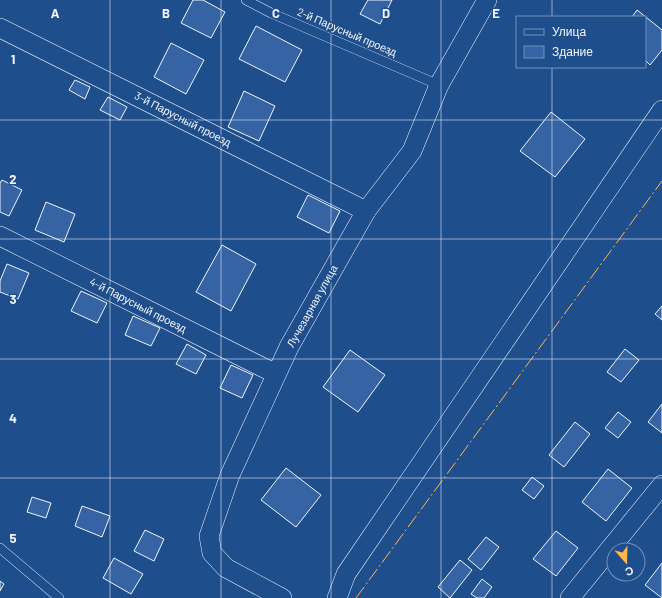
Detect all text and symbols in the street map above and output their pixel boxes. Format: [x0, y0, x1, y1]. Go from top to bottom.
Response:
text: A [51, 5, 60, 21]
text: B [162, 5, 170, 21]
text: C [272, 5, 280, 21]
street label: 2-й Парусный проезд [295, 5, 400, 59]
text: D [382, 5, 390, 21]
text: E [492, 5, 500, 21]
legend [516, 16, 646, 68]
text: Улица [552, 24, 586, 39]
text: Здание [552, 44, 593, 59]
text: 1 [11, 51, 15, 67]
street label: 3-й Парусный проезд [133, 89, 234, 149]
text: 2 [9, 171, 17, 187]
street label: Лучезарная улица [283, 261, 340, 349]
street label: 4-й Парусный проезд [87, 274, 189, 335]
text: 3 [9, 291, 17, 307]
text: 4 [9, 410, 17, 426]
text: 5 [9, 530, 17, 546]
north arrow [606, 542, 646, 582]
text: С [624, 564, 636, 579]

